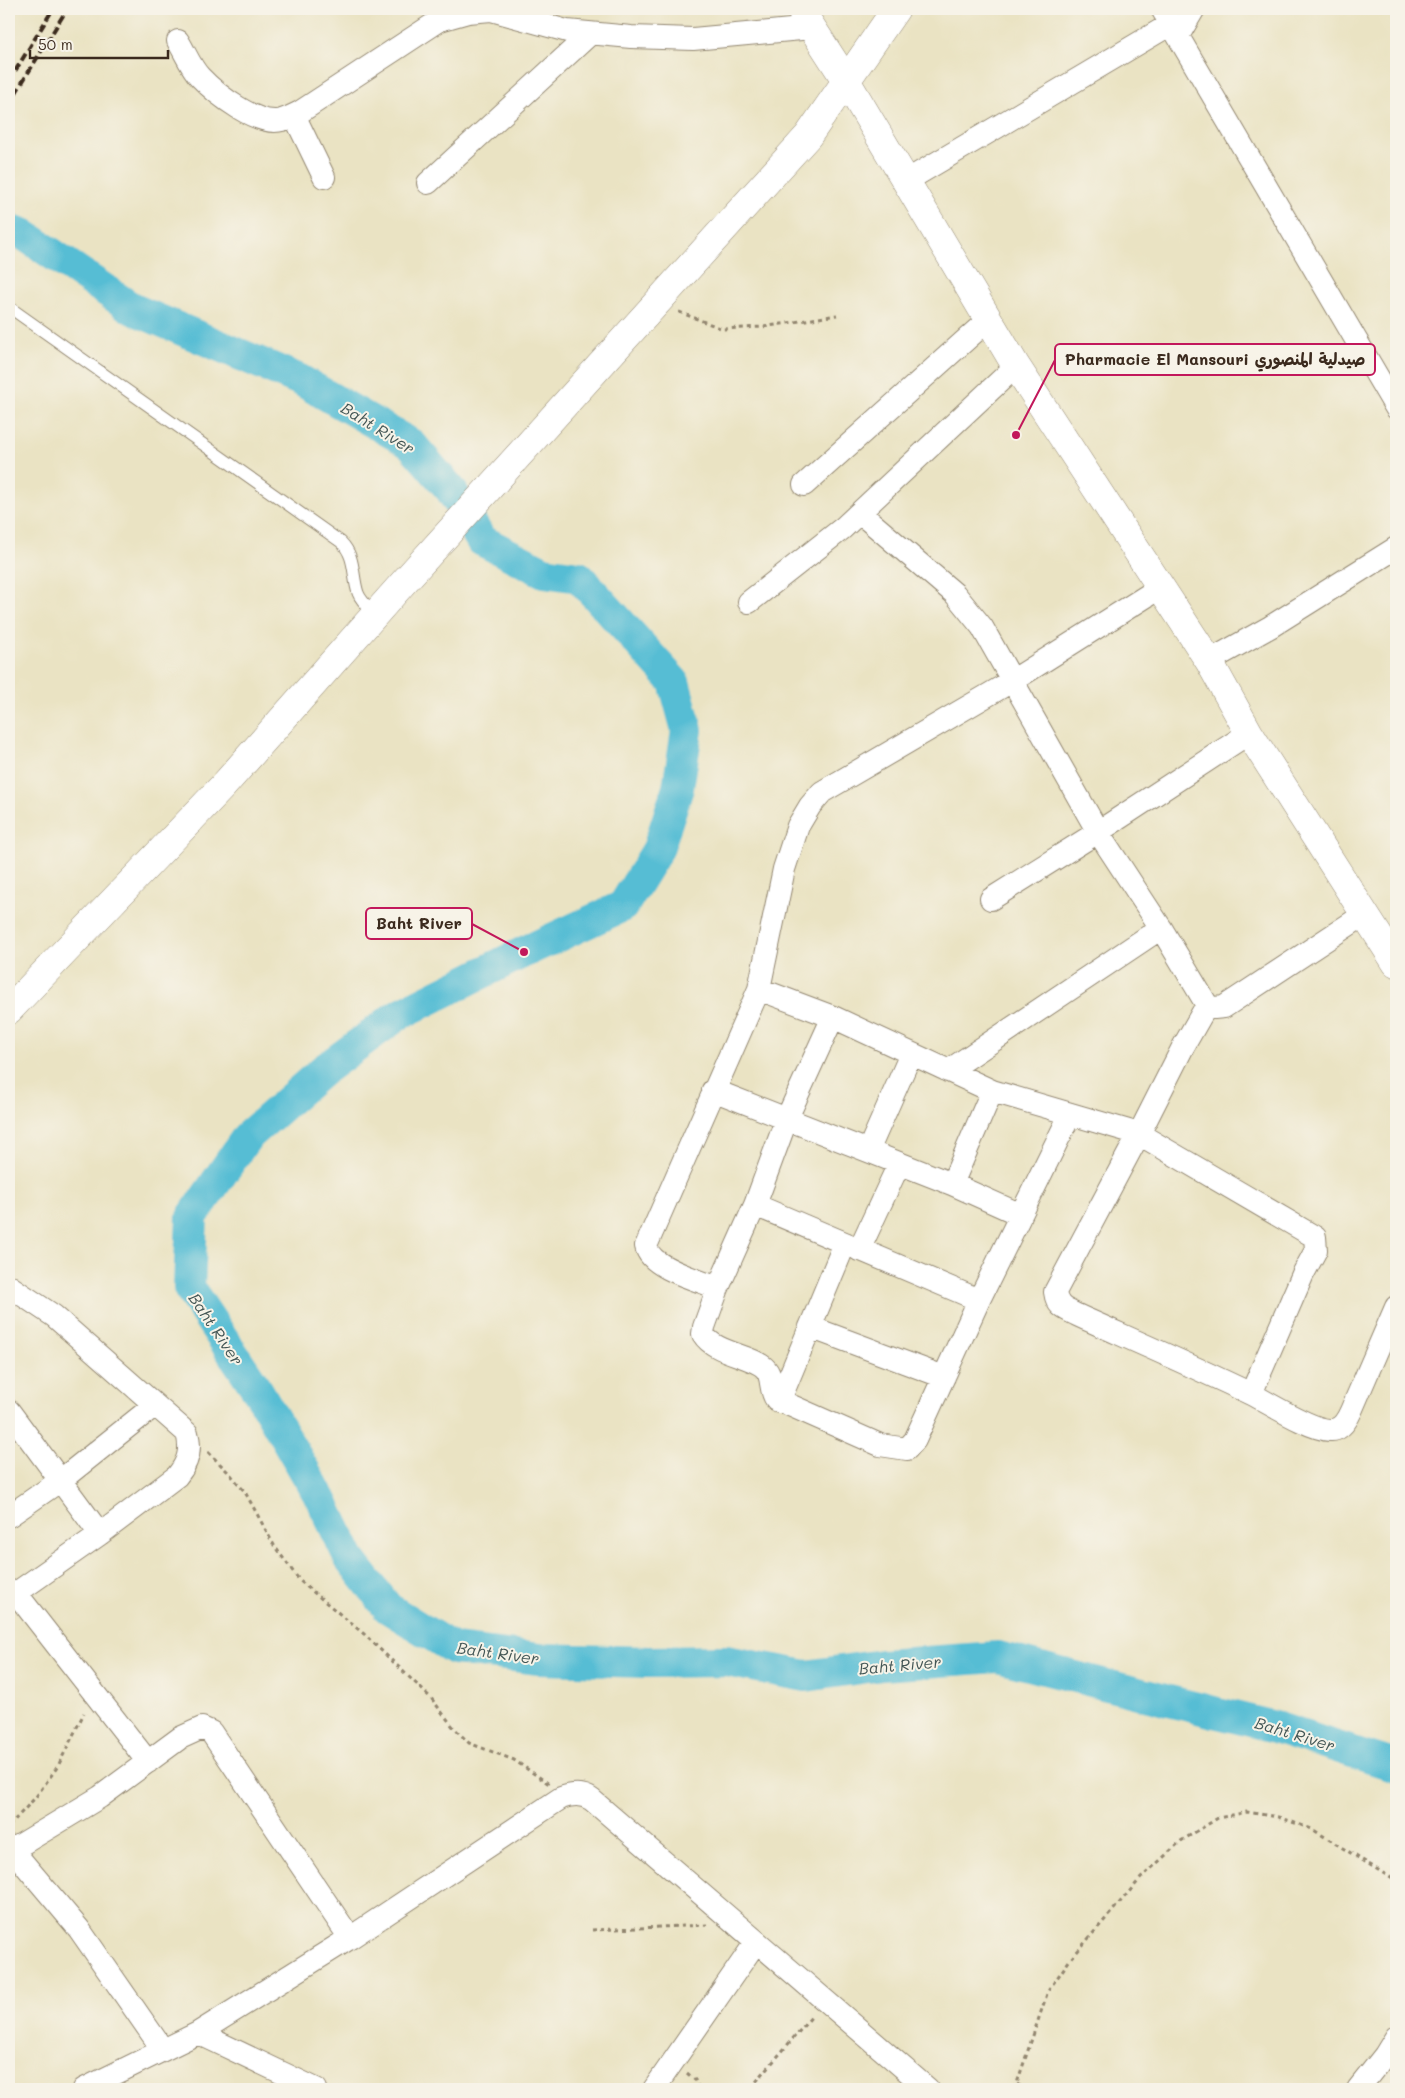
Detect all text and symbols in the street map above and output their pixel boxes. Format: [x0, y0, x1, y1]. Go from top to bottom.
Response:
scale bar [30, 28, 168, 60]
text: 50 m [38, 34, 73, 54]
callout: Pharmacie El Mansouri صيدلية المنصوري [1055, 344, 1375, 375]
text: Pharmacie El Mansouri صيدلية المنصوري [1065, 348, 1365, 372]
water label: Baht River [338, 397, 419, 458]
callout: Baht River [366, 908, 472, 939]
text: Baht River [376, 912, 462, 933]
water label: Baht River [185, 1289, 248, 1369]
water label: Baht River [456, 1636, 540, 1669]
water label: Baht River [858, 1650, 942, 1679]
water label: Baht River [1253, 1711, 1338, 1756]

